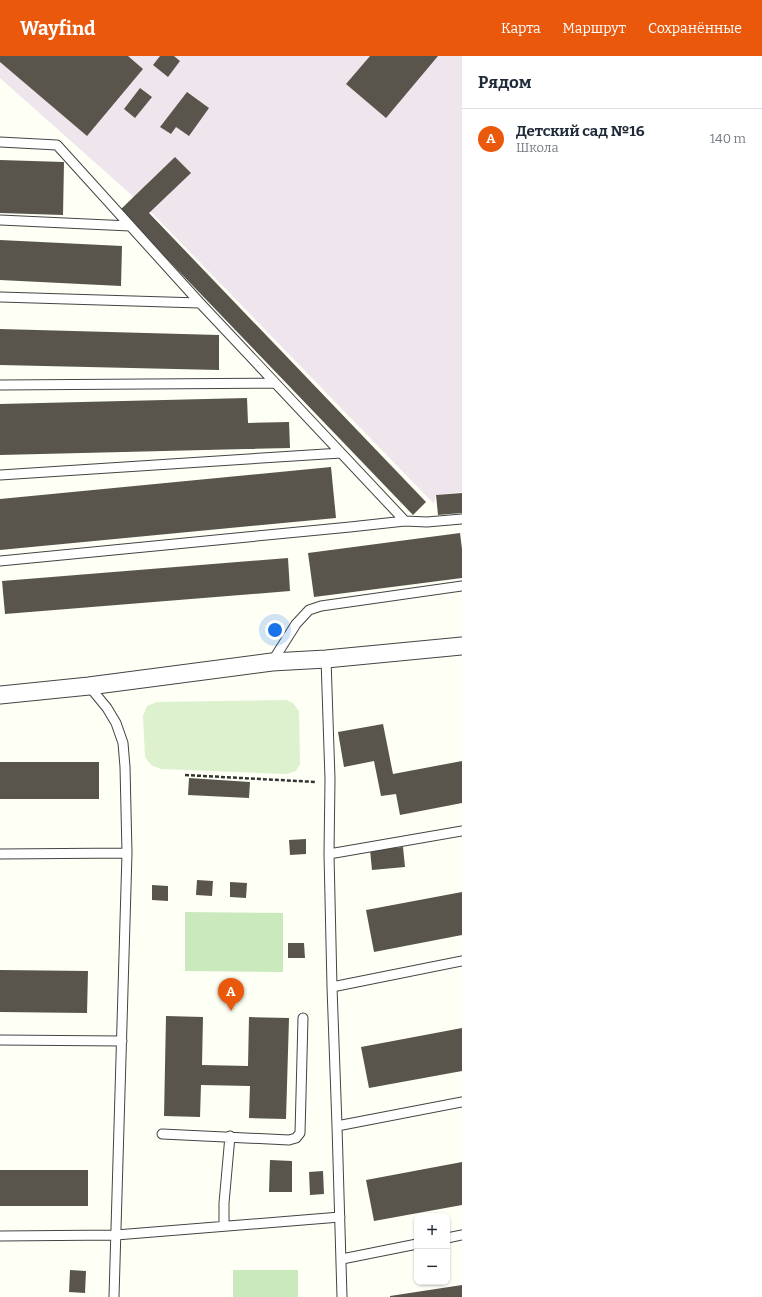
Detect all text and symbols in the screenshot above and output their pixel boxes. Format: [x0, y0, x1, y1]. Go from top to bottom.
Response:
text: Wayfind [20, 17, 96, 40]
text: Карта [501, 20, 541, 37]
text: Маршрут [563, 20, 626, 37]
text: Сохранённые [648, 20, 742, 37]
text: Рядом [478, 72, 531, 93]
text: Детский сад №16 [516, 122, 645, 140]
text: A [486, 131, 496, 146]
text: 140 m [710, 131, 746, 146]
text: Школа [516, 140, 559, 155]
your location [265, 620, 285, 640]
pin: A [218, 978, 244, 1011]
map controls [414, 1213, 450, 1285]
button: + [414, 1213, 450, 1249]
button: − [414, 1249, 450, 1285]

